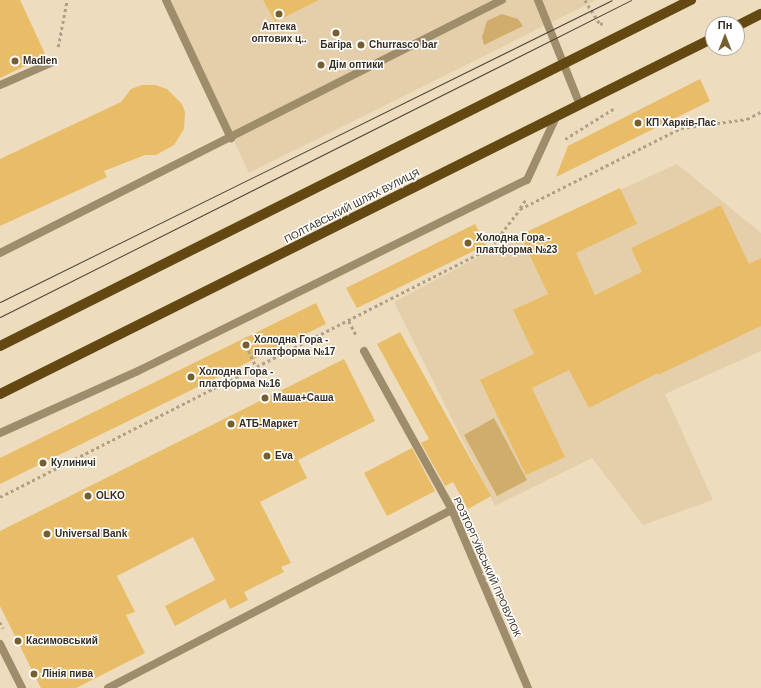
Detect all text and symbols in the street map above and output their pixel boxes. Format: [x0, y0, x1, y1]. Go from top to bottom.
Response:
marker: Аптека оптових ц‥ [274, 9, 284, 19]
north arrow [705, 16, 745, 56]
text: Пн [718, 19, 732, 31]
place label: Аптека оптових ц‥ [251, 20, 307, 44]
marker: Багіра [331, 28, 341, 38]
place label: Багіра [320, 39, 352, 51]
place label: Churrasco bar [369, 39, 437, 51]
marker: Churrasco bar [356, 40, 366, 50]
place label: Madlen [23, 55, 57, 67]
marker: Madlen [10, 56, 20, 66]
place label: Дім оптики [329, 59, 383, 71]
marker: Дім оптики [316, 60, 326, 70]
place label: КП Харків-Пас [646, 117, 716, 129]
marker: КП Харків-Пас [633, 118, 643, 128]
street label: ПОЛТАВСЬКИЙ ШЛЯХ ВУЛИЦЯ [282, 167, 422, 245]
place label: Холодна Гора - платформа №23 [476, 231, 557, 254]
marker: Холодна Гора - платформа №23 [463, 238, 473, 248]
place label: Холодна Гора - платформа №17 [254, 333, 335, 356]
marker: Холодна Гора - платформа №17 [241, 340, 251, 350]
place label: Холодна Гора - платформа №16 [199, 365, 280, 388]
marker: Холодна Гора - платформа №16 [186, 372, 196, 382]
place label: Маша+Саша [273, 392, 334, 404]
marker: Маша+Саша [260, 393, 270, 403]
place label: АТБ-Маркет [239, 418, 298, 430]
marker: АТБ-Маркет [226, 419, 236, 429]
place label: Eva [275, 450, 293, 462]
marker: Eva [262, 451, 272, 461]
place label: Кулиничі [51, 457, 96, 469]
marker: Кулиничі [38, 458, 48, 468]
place label: OLKO [96, 490, 125, 502]
marker: OLKO [83, 491, 93, 501]
street label: РОЗТОРГУЇВСЬКИЙ ПРОВУЛОК [451, 495, 523, 639]
place label: Universal Bank [55, 528, 127, 540]
marker: Universal Bank [42, 529, 52, 539]
place label: Касимовський [26, 635, 98, 647]
marker: Касимовський [13, 636, 23, 646]
place label: Лінія пива [42, 668, 93, 680]
marker: Лінія пива [29, 669, 39, 679]

